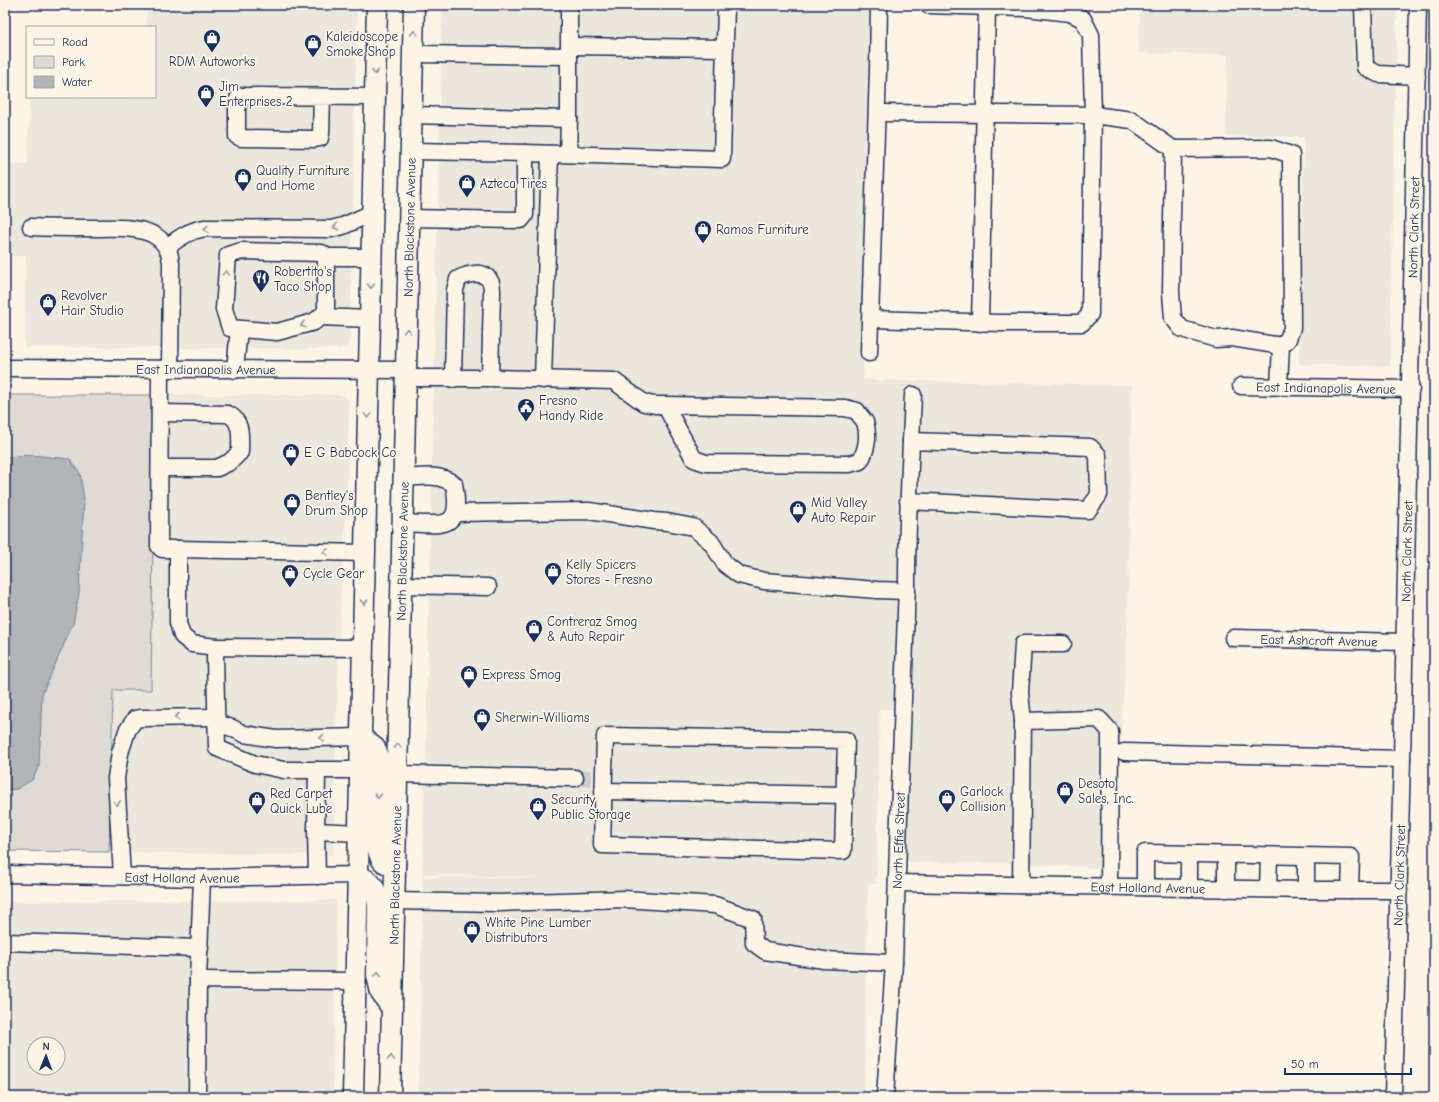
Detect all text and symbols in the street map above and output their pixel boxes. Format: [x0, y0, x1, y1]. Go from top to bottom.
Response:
legend [26, 26, 156, 98]
shop icon: RDM Autoworks [202, 28, 222, 53]
place label: Kaleidoscope Smoke Shop [326, 29, 398, 59]
one-way arrow [409, 30, 418, 36]
shop icon: Kaleidoscope Smoke Shop [303, 33, 323, 58]
text: Road [62, 35, 88, 49]
place label: RDM Autoworks [169, 54, 255, 69]
text: Park [62, 55, 85, 69]
one-way arrow [371, 69, 380, 75]
text: Water [62, 75, 92, 89]
place label: Jim Enterprises 2 [219, 79, 293, 109]
shop icon: Jim Enterprises 2 [196, 83, 216, 108]
street label: North Blackstone Avenue [401, 157, 419, 297]
place label: Quality Furniture and Home [256, 163, 350, 193]
shop icon: Quality Furniture and Home [233, 167, 253, 192]
shop icon: Azteca Tires [457, 173, 477, 198]
street label: North Clark Street [1405, 175, 1422, 278]
place label: Azteca Tires [480, 176, 547, 191]
shop icon: Ramos Furniture [693, 219, 713, 244]
place label: Ramos Furniture [716, 222, 809, 237]
one-way arrow [333, 223, 339, 231]
one-way arrow [203, 224, 209, 233]
place label: Robertito's Taco Shop [274, 264, 332, 294]
restaurant icon: Robertito's Taco Shop [251, 268, 271, 293]
one-way arrow [222, 270, 231, 276]
one-way arrow [367, 283, 375, 289]
place label: Revolver Hair Studio [61, 288, 124, 318]
shop icon: Revolver Hair Studio [38, 292, 58, 317]
one-way arrow [300, 320, 307, 329]
one-way arrow [403, 328, 411, 334]
street label: East Indianapolis Avenue [136, 362, 276, 377]
street label: East Indianapolis Avenue [1256, 379, 1397, 397]
place label: Fresno Handy Ride [539, 393, 604, 423]
public building icon: Fresno Handy Ride [516, 397, 536, 422]
one-way arrow [364, 413, 373, 419]
shop icon: E G Babcock Co [281, 442, 301, 467]
place label: E G Babcock Co [304, 445, 397, 460]
street label: North Blackstone Avenue [393, 481, 412, 621]
place label: Bentley's Drum Shop [305, 488, 368, 518]
shop icon: Bentley's Drum Shop [282, 492, 302, 517]
place label: Mid Valley Auto Repair [811, 495, 876, 525]
shop icon: Mid Valley Auto Repair [788, 499, 808, 524]
street label: North Clark Street [1398, 499, 1416, 602]
one-way arrow [323, 548, 329, 556]
place label: Kelly Spicers Stores - Fresno [566, 557, 653, 587]
shop icon: Kelly Spicers Stores - Fresno [543, 561, 563, 586]
shop icon: Cycle Gear [280, 563, 300, 588]
place label: Cycle Gear [303, 566, 365, 581]
one-way arrow [360, 599, 368, 605]
place label: Contreraz Smog & Auto Repair [547, 614, 638, 644]
shop icon: Contreraz Smog & Auto Repair [524, 618, 544, 643]
street label: East Ashcroft Avenue [1260, 632, 1378, 649]
shop icon: Express Smog [459, 664, 479, 689]
place label: Express Smog [482, 667, 561, 682]
shop icon: Sherwin-Williams [472, 707, 492, 732]
place label: Sherwin-Williams [495, 710, 589, 725]
one-way arrow [174, 713, 180, 721]
one-way arrow [319, 734, 325, 742]
one-way arrow [394, 743, 402, 749]
place label: Desoto Sales, Inc. [1078, 776, 1134, 806]
shop icon: Desoto Sales, Inc. [1055, 780, 1075, 805]
place label: Garlock Collision [960, 784, 1006, 814]
place label: Red Carpet Quick Lube [270, 786, 334, 816]
shop icon: Garlock Collision [937, 788, 957, 813]
shop icon: Red Carpet Quick Lube [247, 790, 267, 815]
street label: North Effie Street [890, 790, 908, 889]
place label: Security Public Storage [551, 792, 631, 822]
one-way arrow [374, 793, 382, 799]
shop icon: Security Public Storage [528, 796, 548, 821]
one-way arrow [113, 800, 122, 806]
street label: North Blackstone Avenue [386, 805, 404, 945]
street label: North Clark Street [1391, 823, 1408, 926]
street label: East Holland Avenue [124, 869, 240, 886]
street label: East Holland Avenue [1090, 879, 1206, 896]
place label: White Pine Lumber Distributors [485, 915, 592, 945]
shop icon: White Pine Lumber Distributors [462, 919, 482, 944]
one-way arrow [373, 971, 382, 977]
north arrow [26, 1036, 66, 1076]
text: N [42, 1040, 50, 1053]
scale bar [1285, 1050, 1411, 1076]
one-way arrow [387, 1055, 395, 1061]
text: 50 m [1291, 1057, 1319, 1071]

